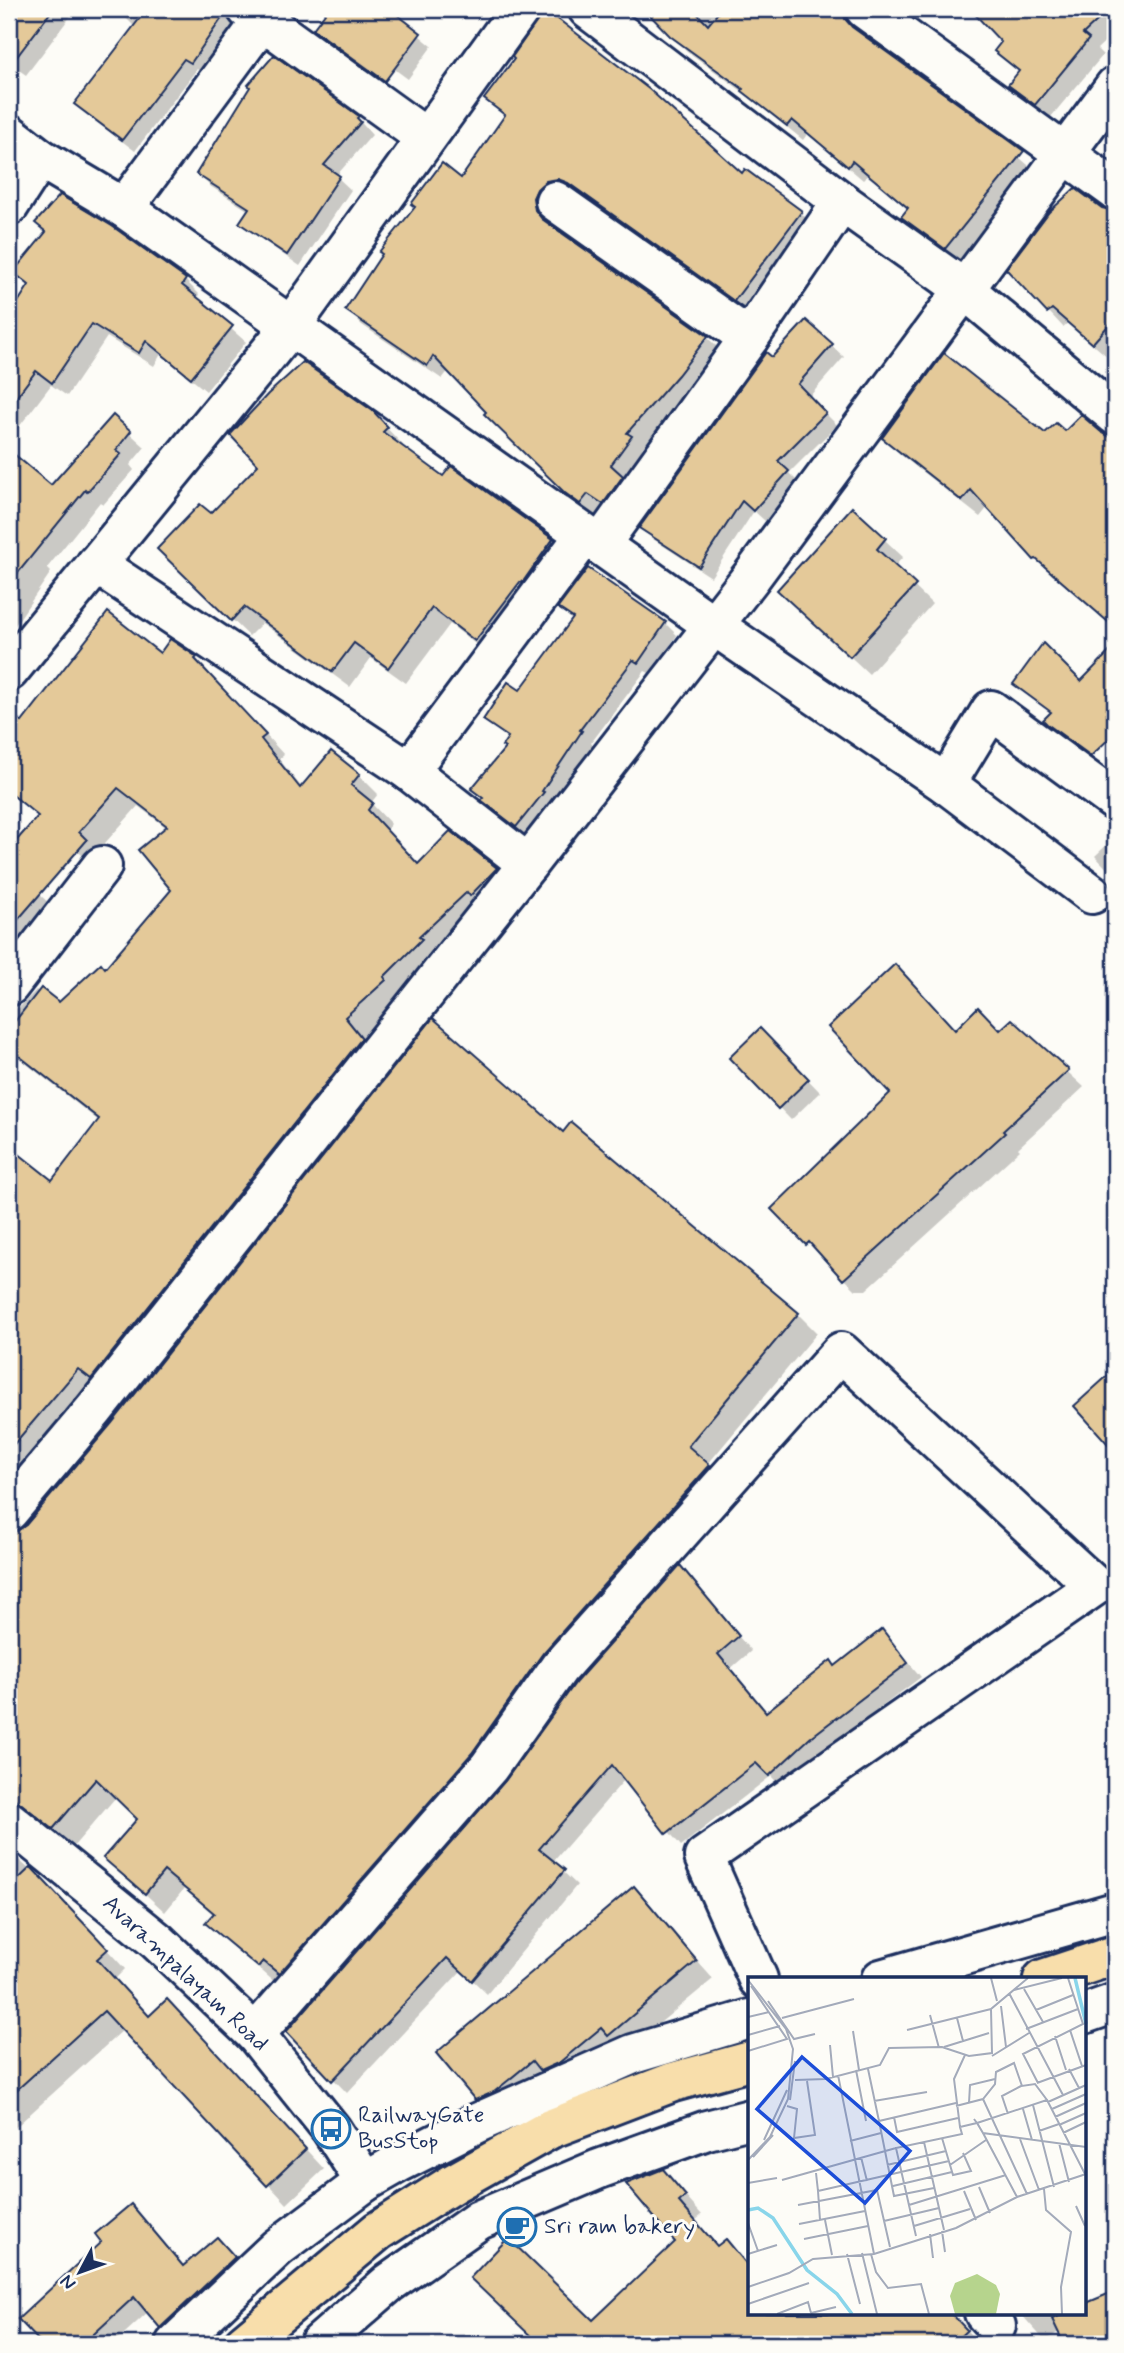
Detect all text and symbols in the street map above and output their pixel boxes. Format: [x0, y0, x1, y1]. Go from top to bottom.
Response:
street label: Avarampalayam Road [96, 1889, 274, 2059]
inset map [748, 1977, 1086, 2314]
place label: RailwayGate BusStop [358, 2101, 484, 2157]
bus stop icon: RailwayGate BusStop [310, 2108, 352, 2150]
cafe icon: Sri ram bakery [496, 2206, 538, 2248]
place label: Sri ram bakery [544, 2212, 695, 2242]
north arrow [46, 2238, 116, 2308]
text: N [55, 2269, 82, 2295]

